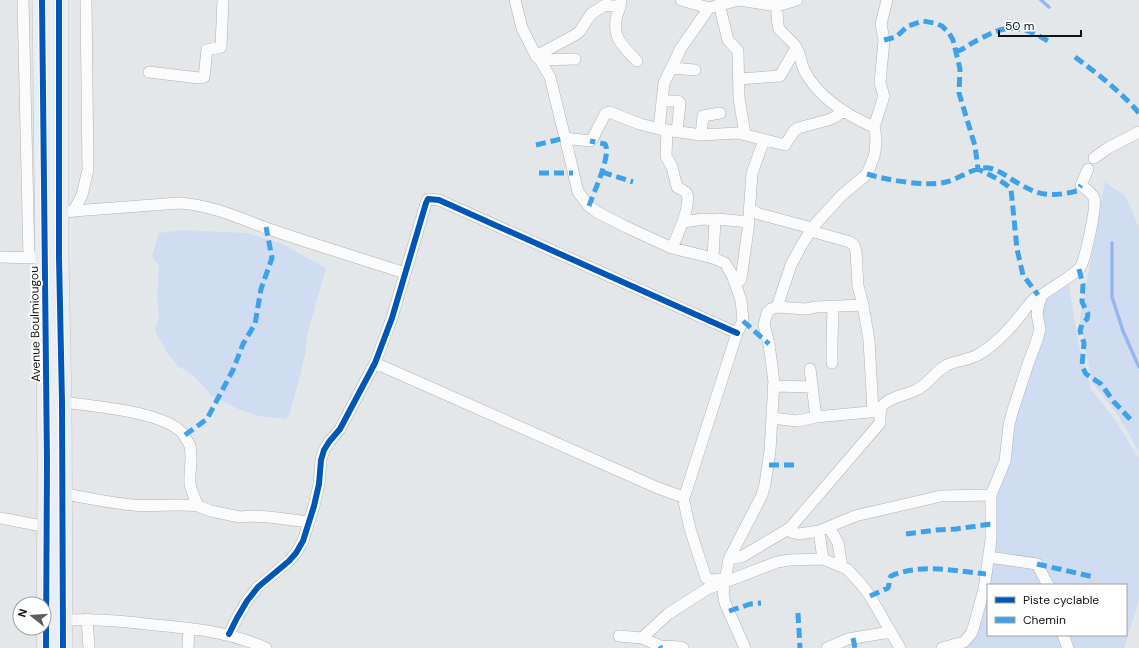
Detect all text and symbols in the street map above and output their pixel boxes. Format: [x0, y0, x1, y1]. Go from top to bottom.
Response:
scale bar [999, 12, 1081, 38]
text: 50 m [1005, 18, 1034, 34]
street label: Avenue Boulmiougou [26, 266, 44, 382]
legend [987, 584, 1127, 636]
text: Piste cyclable [1023, 592, 1099, 608]
north arrow [12, 596, 52, 636]
text: N [15, 607, 30, 619]
text: Chemin [1023, 612, 1066, 628]

